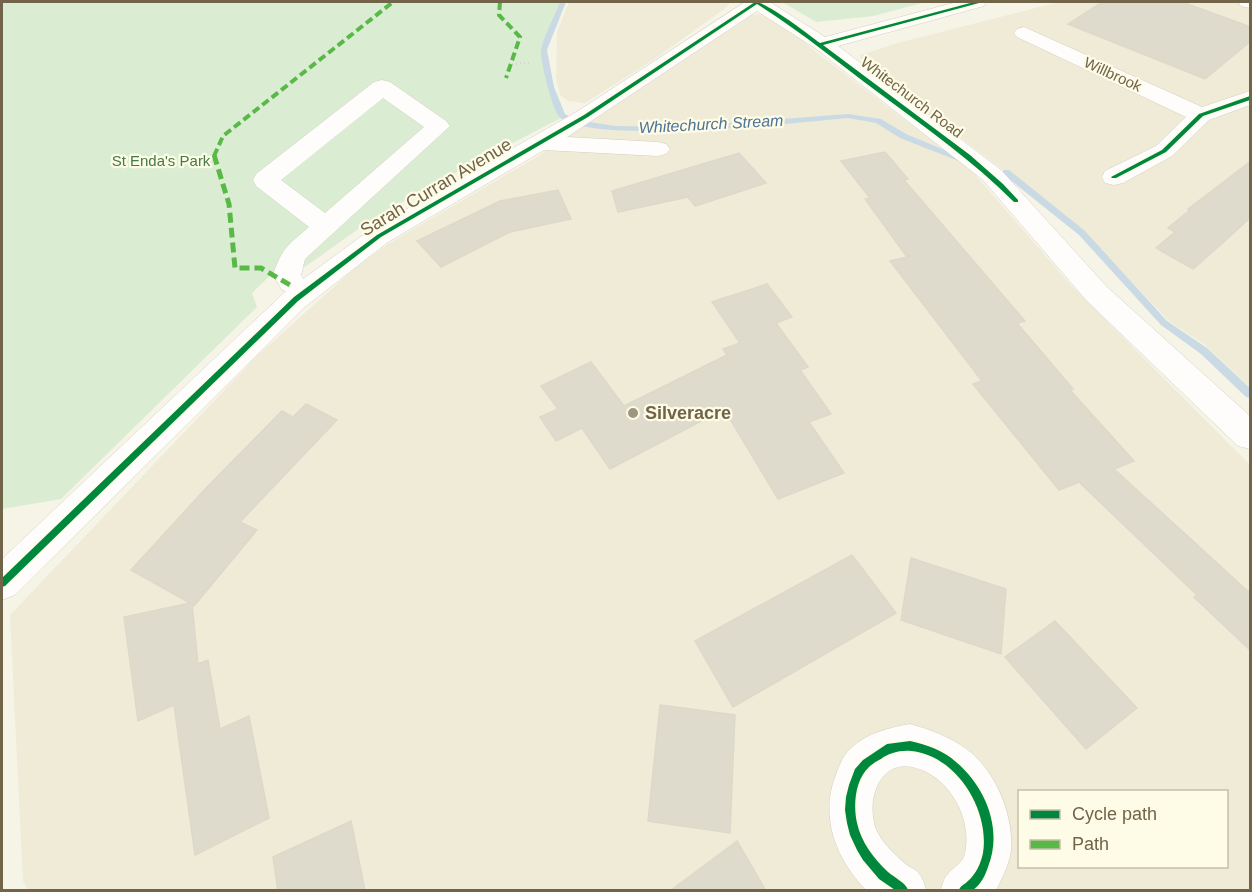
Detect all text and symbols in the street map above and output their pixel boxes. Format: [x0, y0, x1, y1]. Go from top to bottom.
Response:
street label: Whitechurch Road [858, 53, 966, 141]
street label: Willbrook [1081, 53, 1145, 95]
water label: Whitechurch Stream [638, 112, 784, 136]
street label: Sarah Curran Avenue [357, 134, 515, 240]
park label: St Enda's Park [112, 152, 211, 169]
place label: Silveracre [645, 403, 731, 423]
marker: Silveracre [626, 406, 640, 420]
legend [1018, 790, 1228, 868]
text: Cycle path [1072, 804, 1157, 824]
text: Path [1072, 834, 1109, 854]

